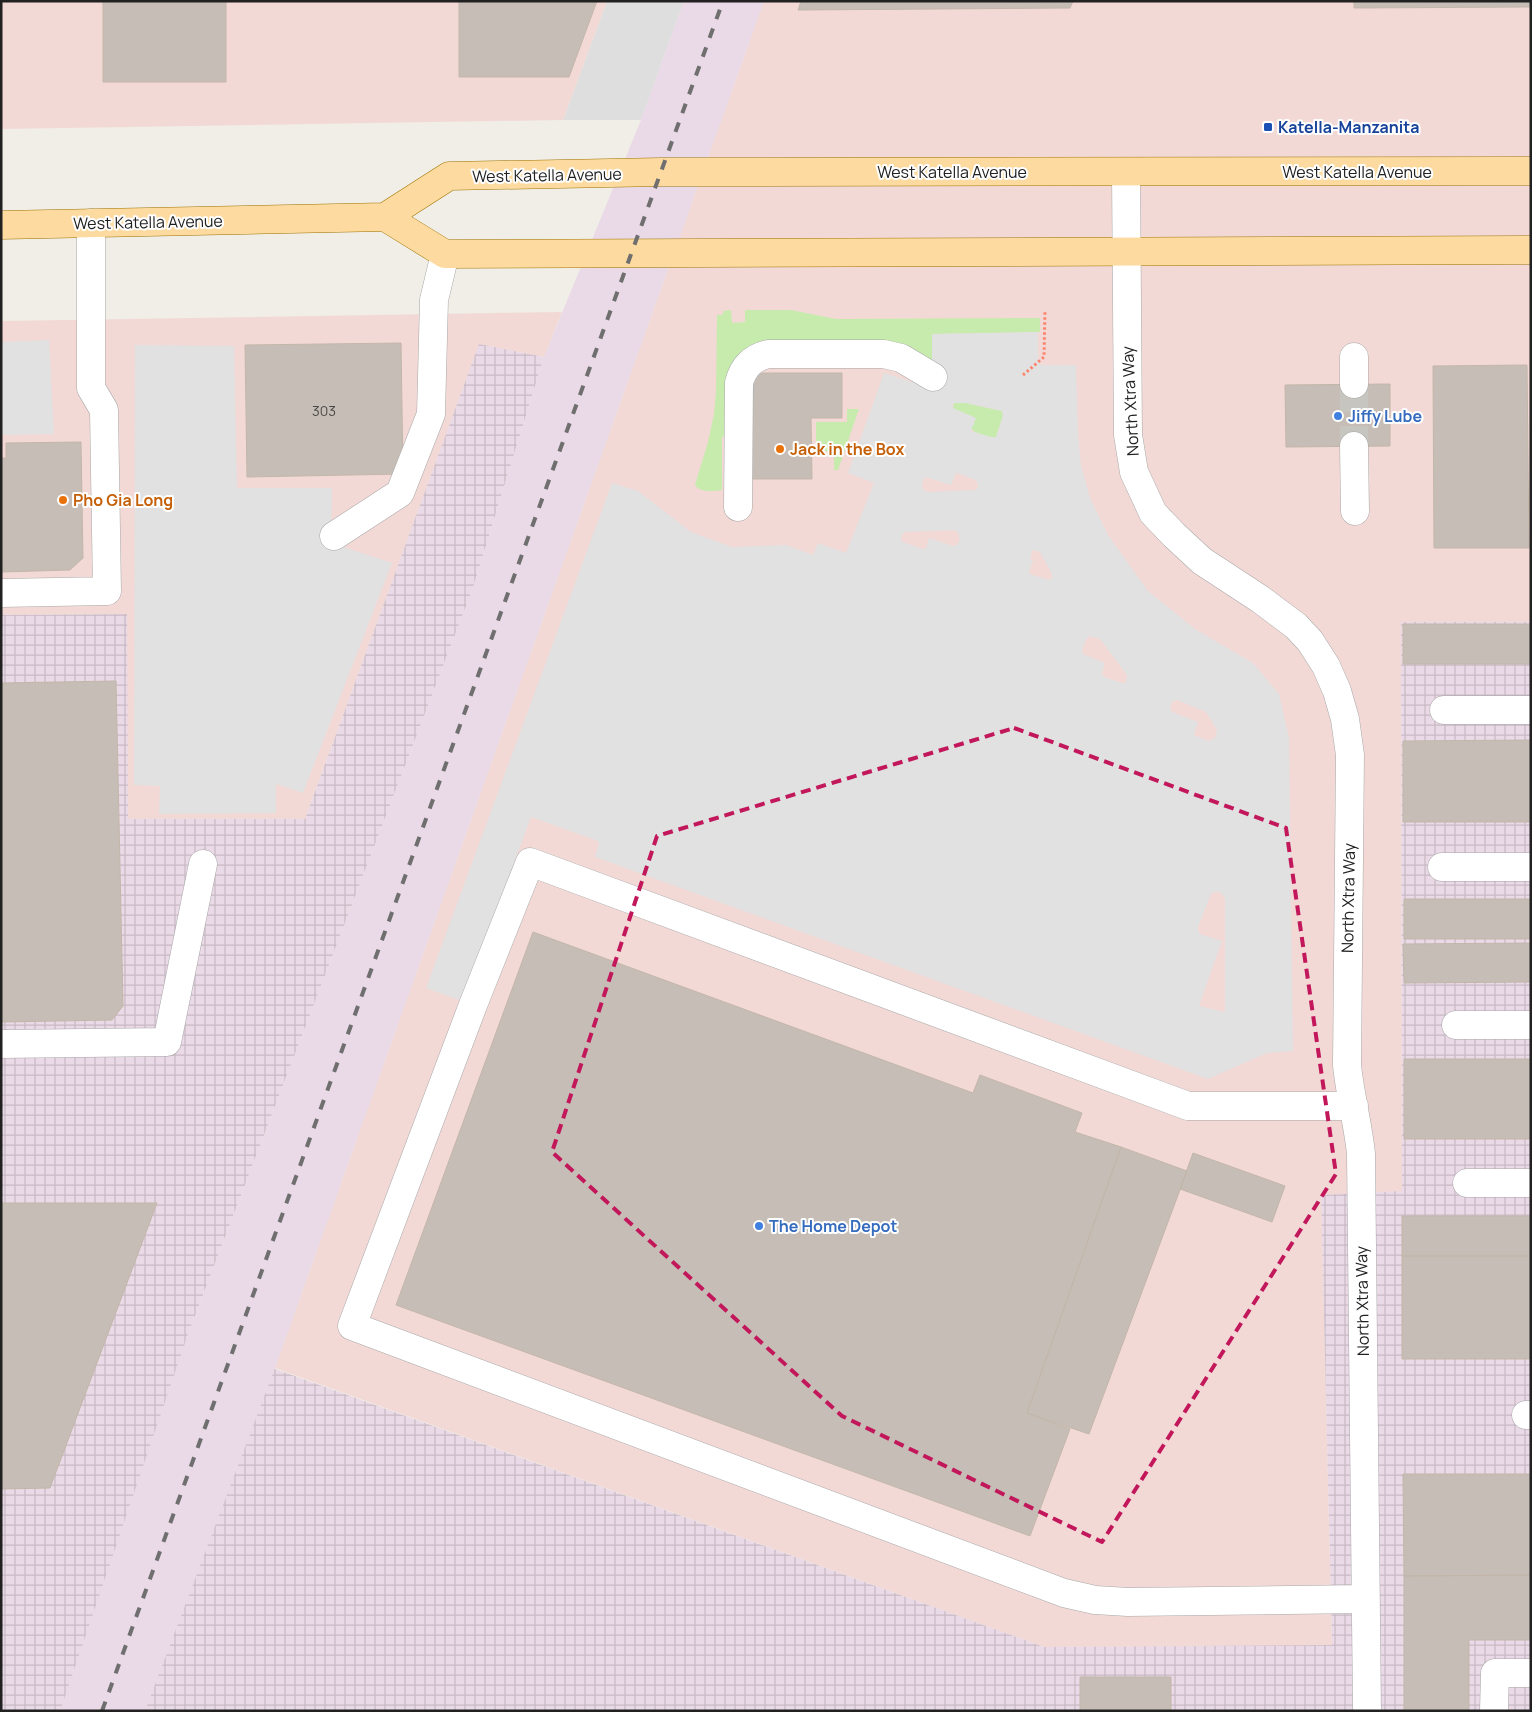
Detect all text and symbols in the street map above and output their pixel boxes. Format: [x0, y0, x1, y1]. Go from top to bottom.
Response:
place label: Katella-Manzanita [1278, 116, 1419, 138]
marker: Katella-Manzanita [1262, 121, 1274, 133]
street label: West Katella Avenue [877, 161, 1027, 183]
street label: West Katella Avenue [1282, 161, 1432, 183]
street label: West Katella Avenue [472, 163, 622, 187]
street label: West Katella Avenue [73, 210, 223, 234]
street label: North Xtra Way [1116, 345, 1144, 457]
house number: 303 [312, 401, 336, 420]
place label: Jiffy Lube [1348, 405, 1422, 427]
marker: Jiffy Lube [1332, 410, 1344, 422]
place label: Jack in the Box [790, 438, 904, 460]
marker: Jack in the Box [774, 443, 786, 455]
place label: Pho Gia Long [73, 489, 173, 511]
marker: Pho Gia Long [57, 494, 69, 506]
street label: North Xtra Way [1336, 842, 1360, 953]
place label: The Home Depot [769, 1215, 897, 1237]
marker: The Home Depot [753, 1220, 765, 1232]
street label: North Xtra Way [1350, 1245, 1374, 1356]

